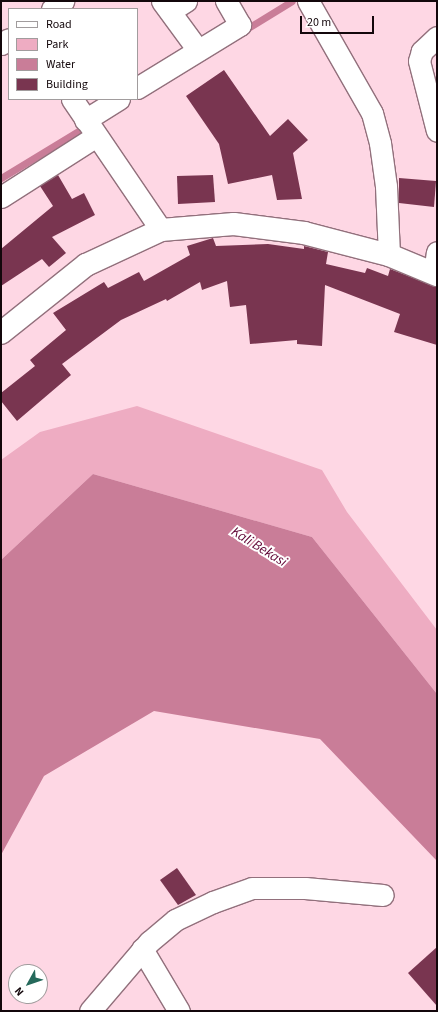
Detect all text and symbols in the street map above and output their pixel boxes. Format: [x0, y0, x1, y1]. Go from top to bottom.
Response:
legend [8, 8, 138, 100]
scale bar [302, 8, 376, 34]
text: 20 m [307, 14, 331, 31]
text: Road [46, 16, 72, 33]
text: Park [46, 36, 68, 53]
text: Water [46, 56, 75, 73]
text: Building [46, 76, 88, 93]
water label: Kali Bekasi [228, 523, 290, 571]
north arrow [8, 964, 48, 1004]
text: N [11, 984, 27, 999]

